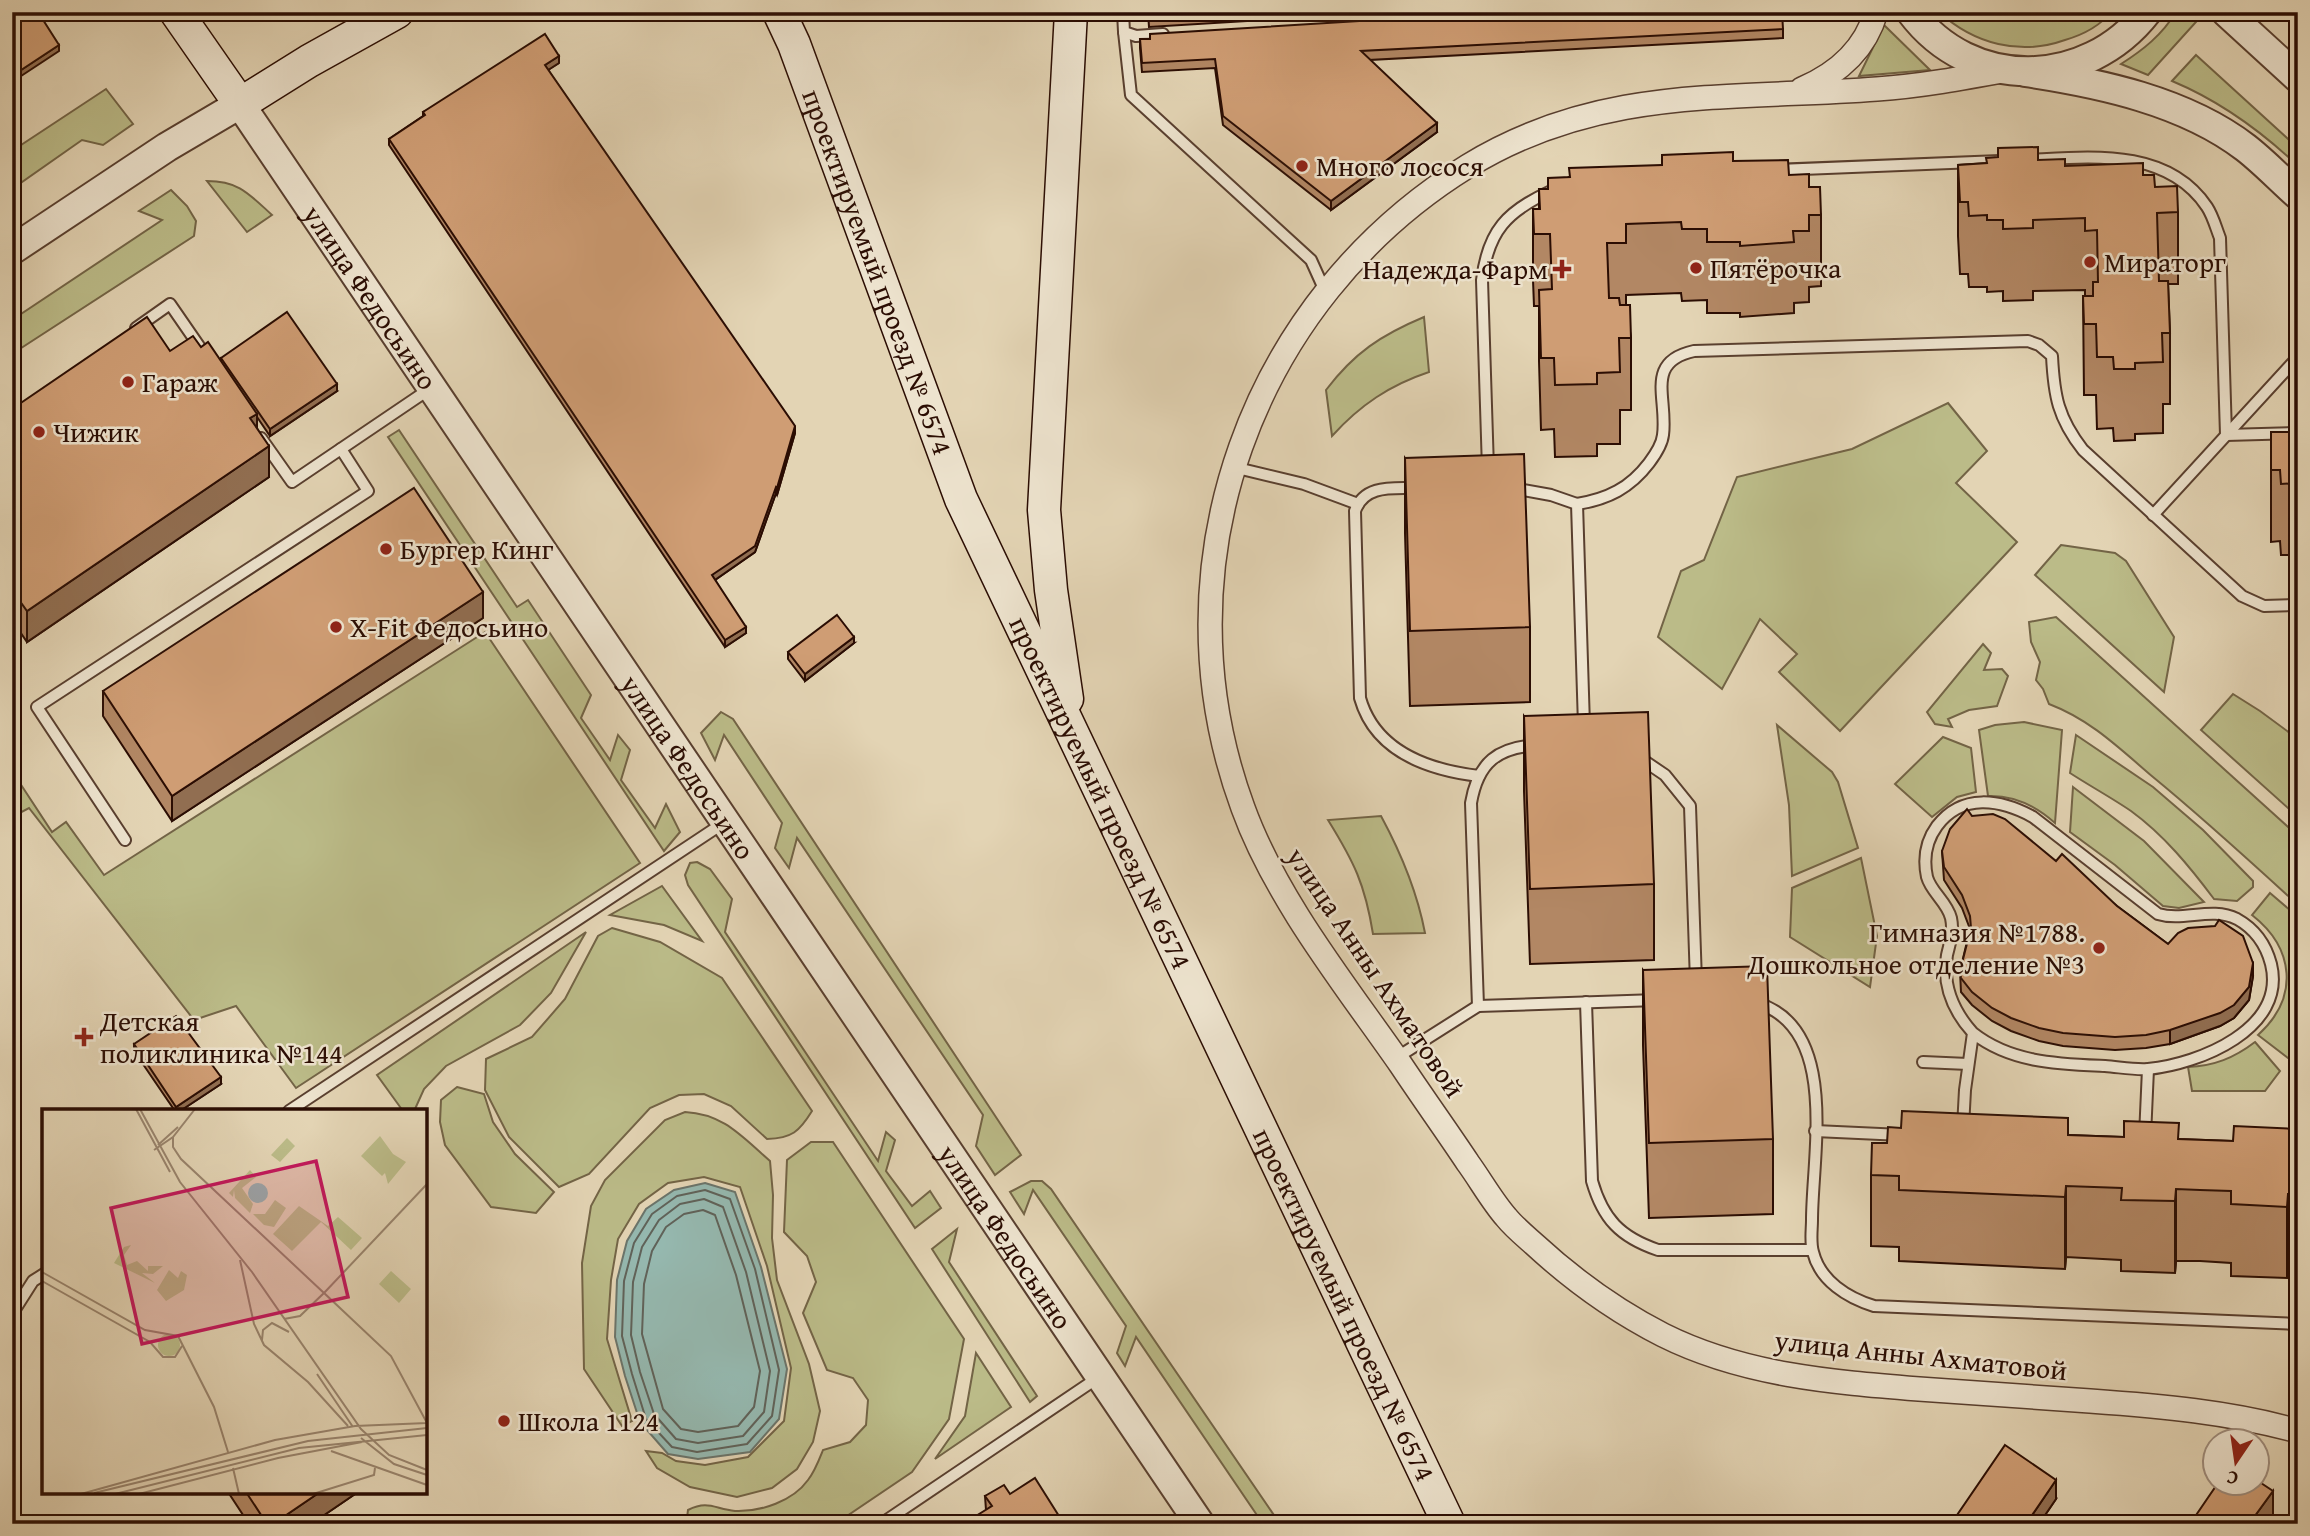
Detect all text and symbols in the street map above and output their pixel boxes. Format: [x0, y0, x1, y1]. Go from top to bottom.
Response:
street label: проектируемый проезд № 6574 [792, 83, 964, 460]
place label: Много лосося [1316, 145, 1484, 186]
marker: Много лосося [1294, 158, 1310, 174]
street label: улица Федосьино [293, 195, 448, 398]
place label: Мираторг [2104, 241, 2226, 282]
place label: Пятёрочка [1710, 247, 1842, 288]
place label: Надежда-Фарм [1362, 248, 1548, 289]
marker: Мираторг [2082, 254, 2098, 270]
marker: Пятёрочка [1688, 260, 1704, 276]
marker: Надежда-Фарм [1554, 261, 1570, 277]
place label: Гараж [142, 361, 218, 402]
marker: Гараж [120, 374, 136, 390]
place label: Чижик [53, 411, 139, 452]
marker: Чижик [31, 424, 47, 440]
place label: Бургер Кинг [400, 528, 554, 569]
marker: Бургер Кинг [378, 541, 394, 557]
place label: X-Fit Федосьино [350, 606, 548, 647]
street label: проектируемый проезд № 6574 [1000, 609, 1203, 976]
marker: X-Fit Федосьино [328, 619, 344, 635]
street label: улица Федосьино [611, 665, 766, 867]
street label: улица Анны Ахматовой [1277, 838, 1476, 1105]
place label: Гимназия №1788. Дошкольное отделение №3 [1746, 911, 2085, 984]
marker: Гимназия №1788. Дошкольное отделение №3 [2091, 940, 2107, 956]
place label: Детская поликлиника №144 [99, 1000, 343, 1073]
marker: Детская поликлиника №144 [74, 1027, 94, 1047]
inset map [42, 1109, 427, 1494]
street label: проектируемый проезд № 6574 [1243, 1121, 1446, 1487]
street label: улица Федосьино [928, 1135, 1083, 1337]
street label: улица Анны Ахматовой [1772, 1319, 2069, 1390]
place label: Школа 1124 [518, 1400, 659, 1441]
marker: Школа 1124 [496, 1413, 512, 1429]
north arrow [2202, 1428, 2272, 1498]
text: С [2224, 1464, 2241, 1493]

